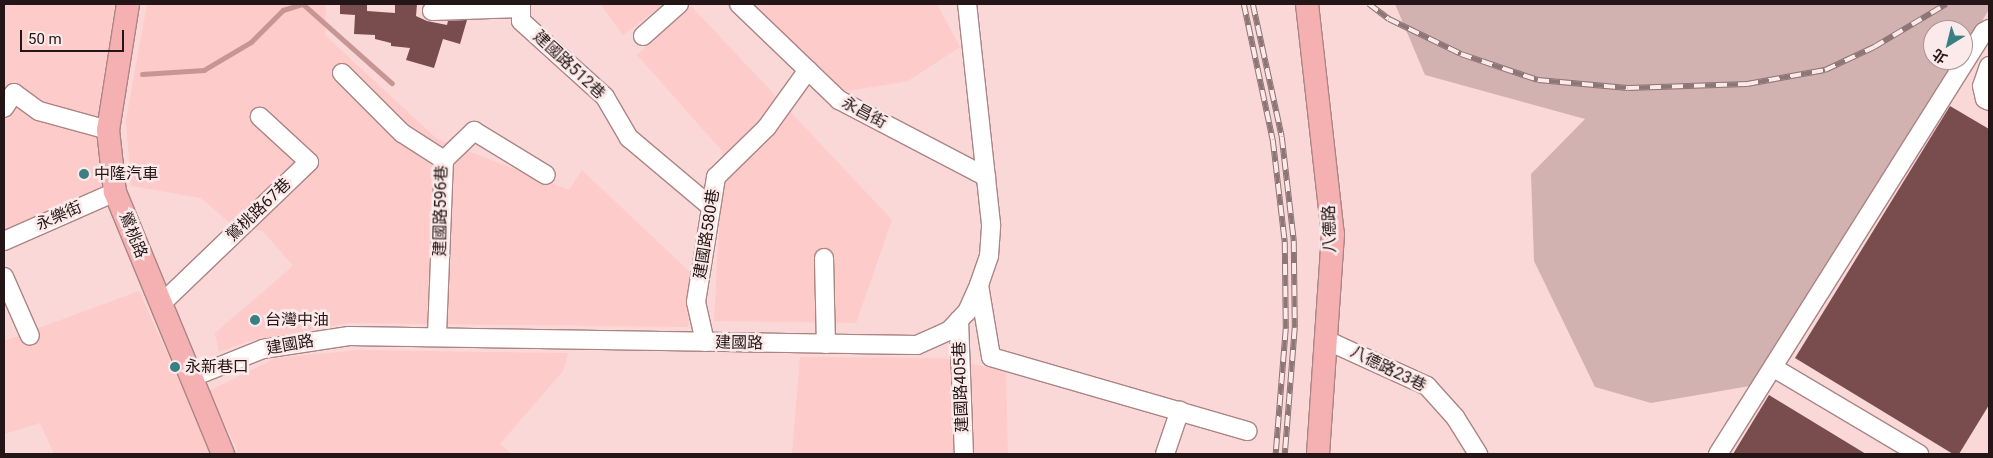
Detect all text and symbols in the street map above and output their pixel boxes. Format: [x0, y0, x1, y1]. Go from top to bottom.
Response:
scale bar [22, 20, 126, 52]
north arrow [1923, 20, 1973, 70]
street label: 建國路512巷 [529, 27, 609, 103]
text: 50 m [28, 30, 62, 48]
text: 北 [1929, 46, 1950, 67]
street label: 永昌街 [838, 93, 890, 133]
place label: 中隆汽車 [94, 164, 158, 184]
street label: 建國路596巷 [431, 165, 451, 257]
marker: 中隆汽車 [78, 168, 90, 180]
street label: 鶯桃路67巷 [223, 175, 295, 245]
street label: 建國路580巷 [690, 188, 724, 280]
street label: 永樂街 [33, 197, 85, 235]
street label: 八德路 [1320, 205, 1340, 253]
street label: 鶯桃路 [115, 209, 151, 261]
place label: 台灣中油 [265, 310, 329, 330]
marker: 台灣中油 [249, 314, 261, 326]
street label: 建國路 [265, 331, 315, 359]
street label: 建國路 [715, 333, 763, 353]
street label: 建國路405巷 [950, 341, 972, 433]
street label: 八德路23巷 [1347, 342, 1429, 396]
place label: 永新巷口 [185, 357, 249, 377]
marker: 永新巷口 [169, 361, 181, 373]

